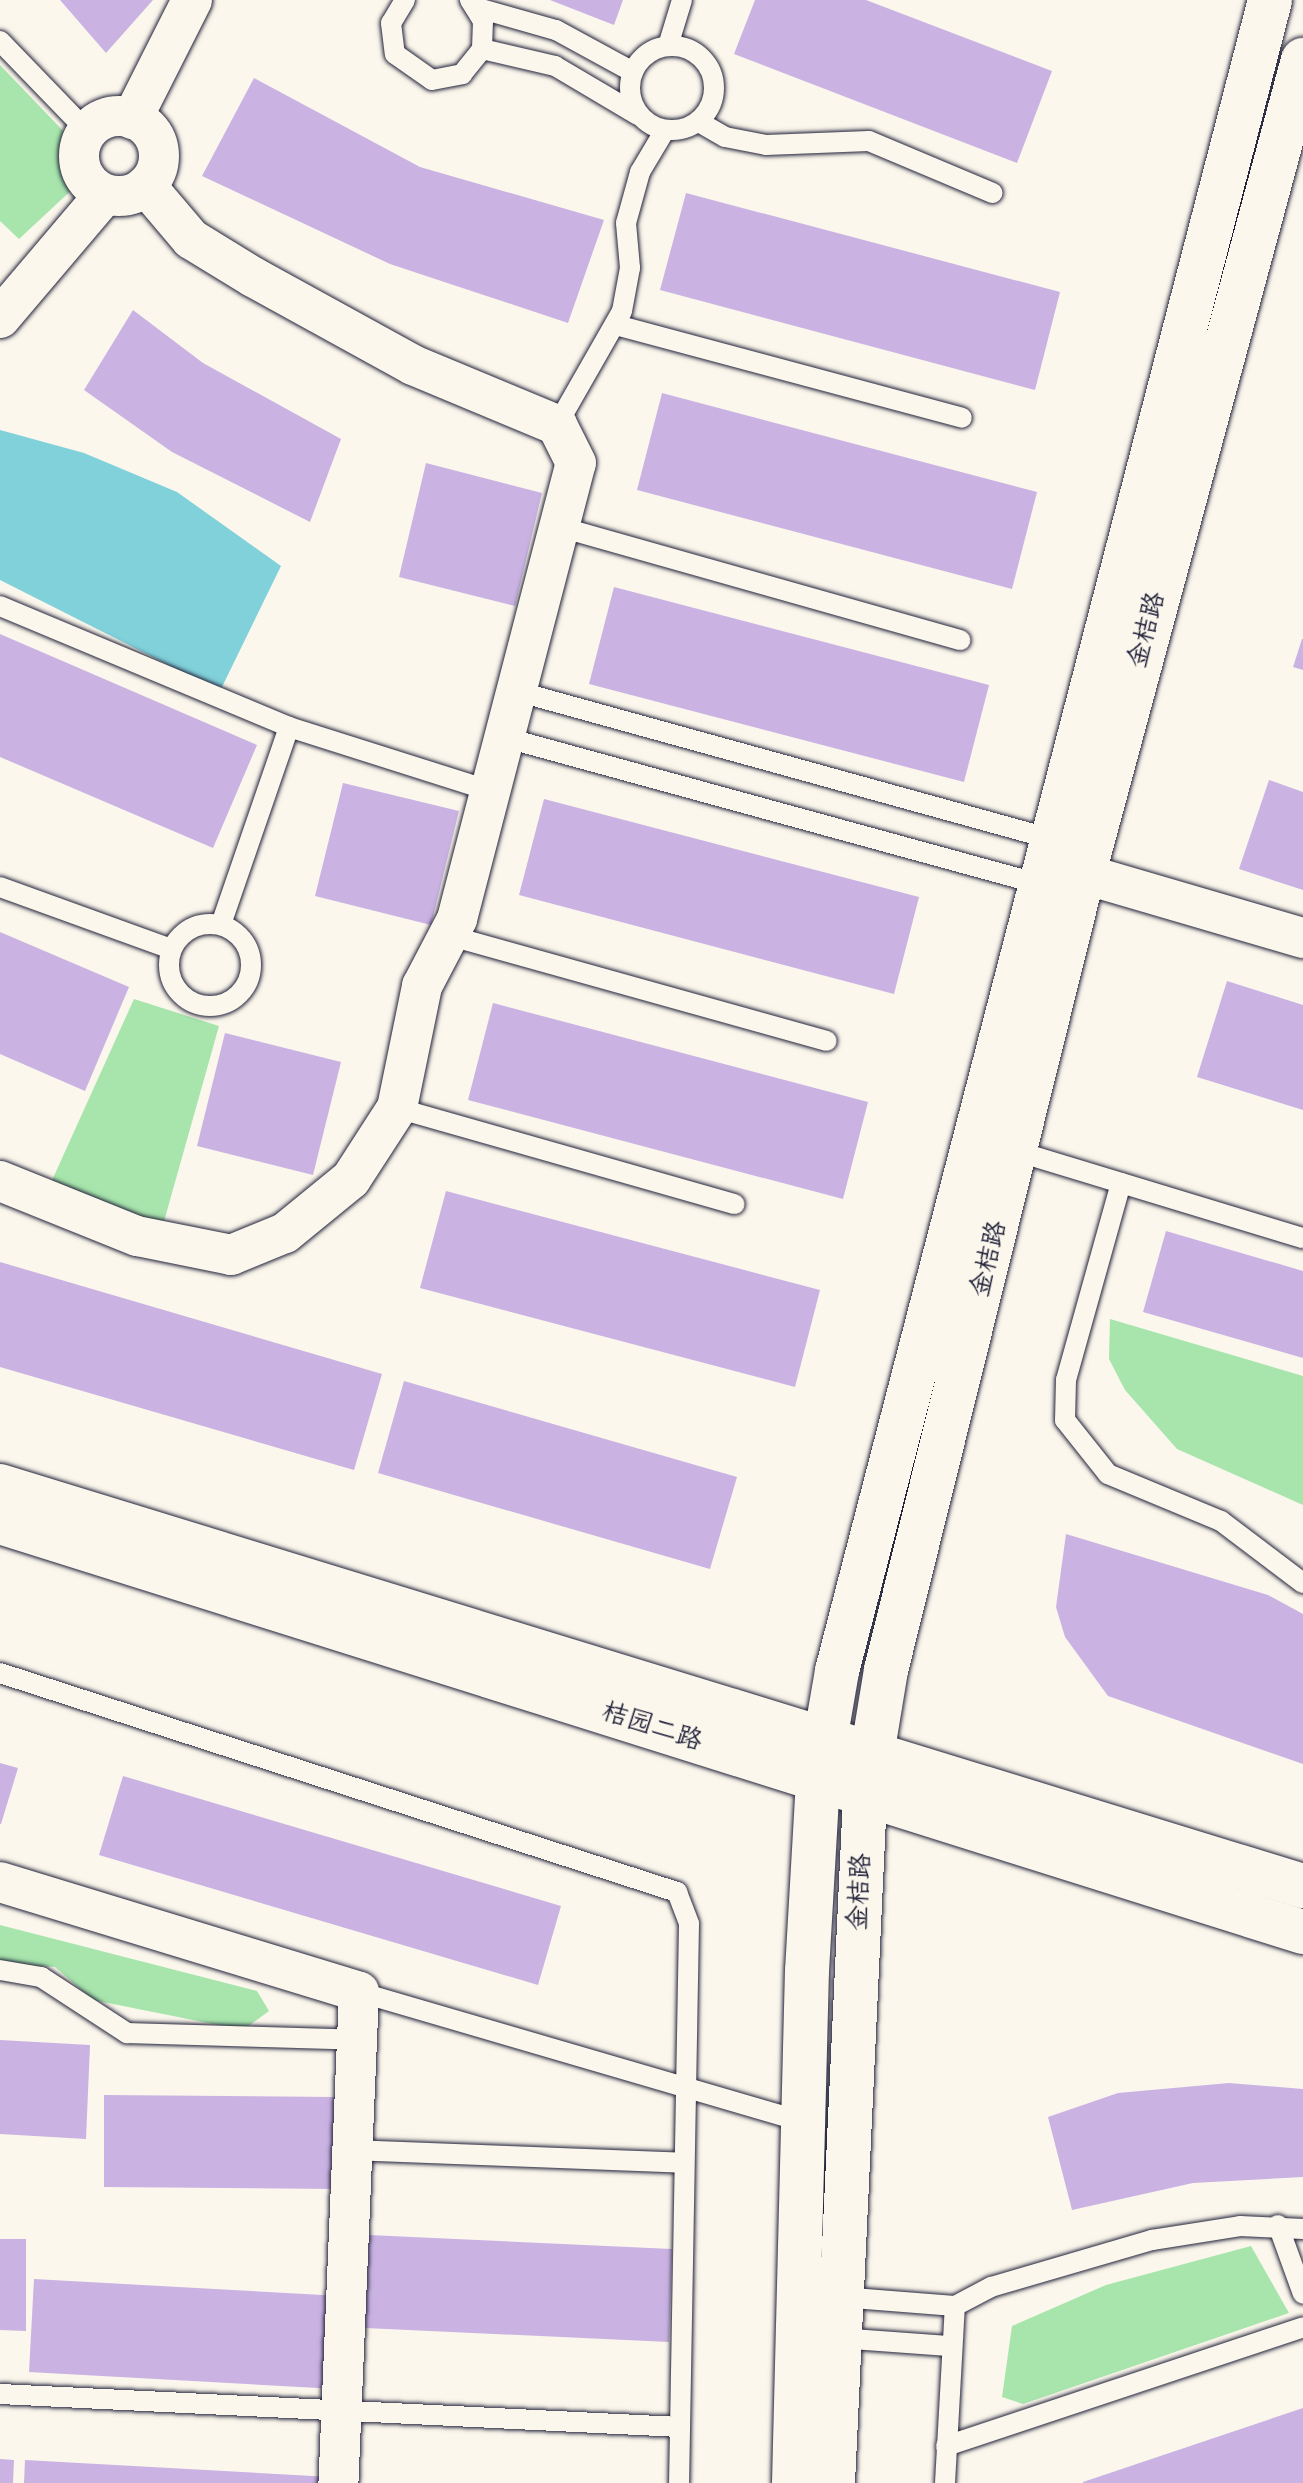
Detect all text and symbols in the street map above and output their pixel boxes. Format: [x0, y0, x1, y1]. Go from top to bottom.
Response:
street label: 金桔路 [1122, 588, 1172, 672]
street label: 金桔路 [964, 1217, 1014, 1301]
street label: 桔园二路 [598, 1696, 706, 1758]
street label: 金桔路 [842, 1852, 878, 1932]

